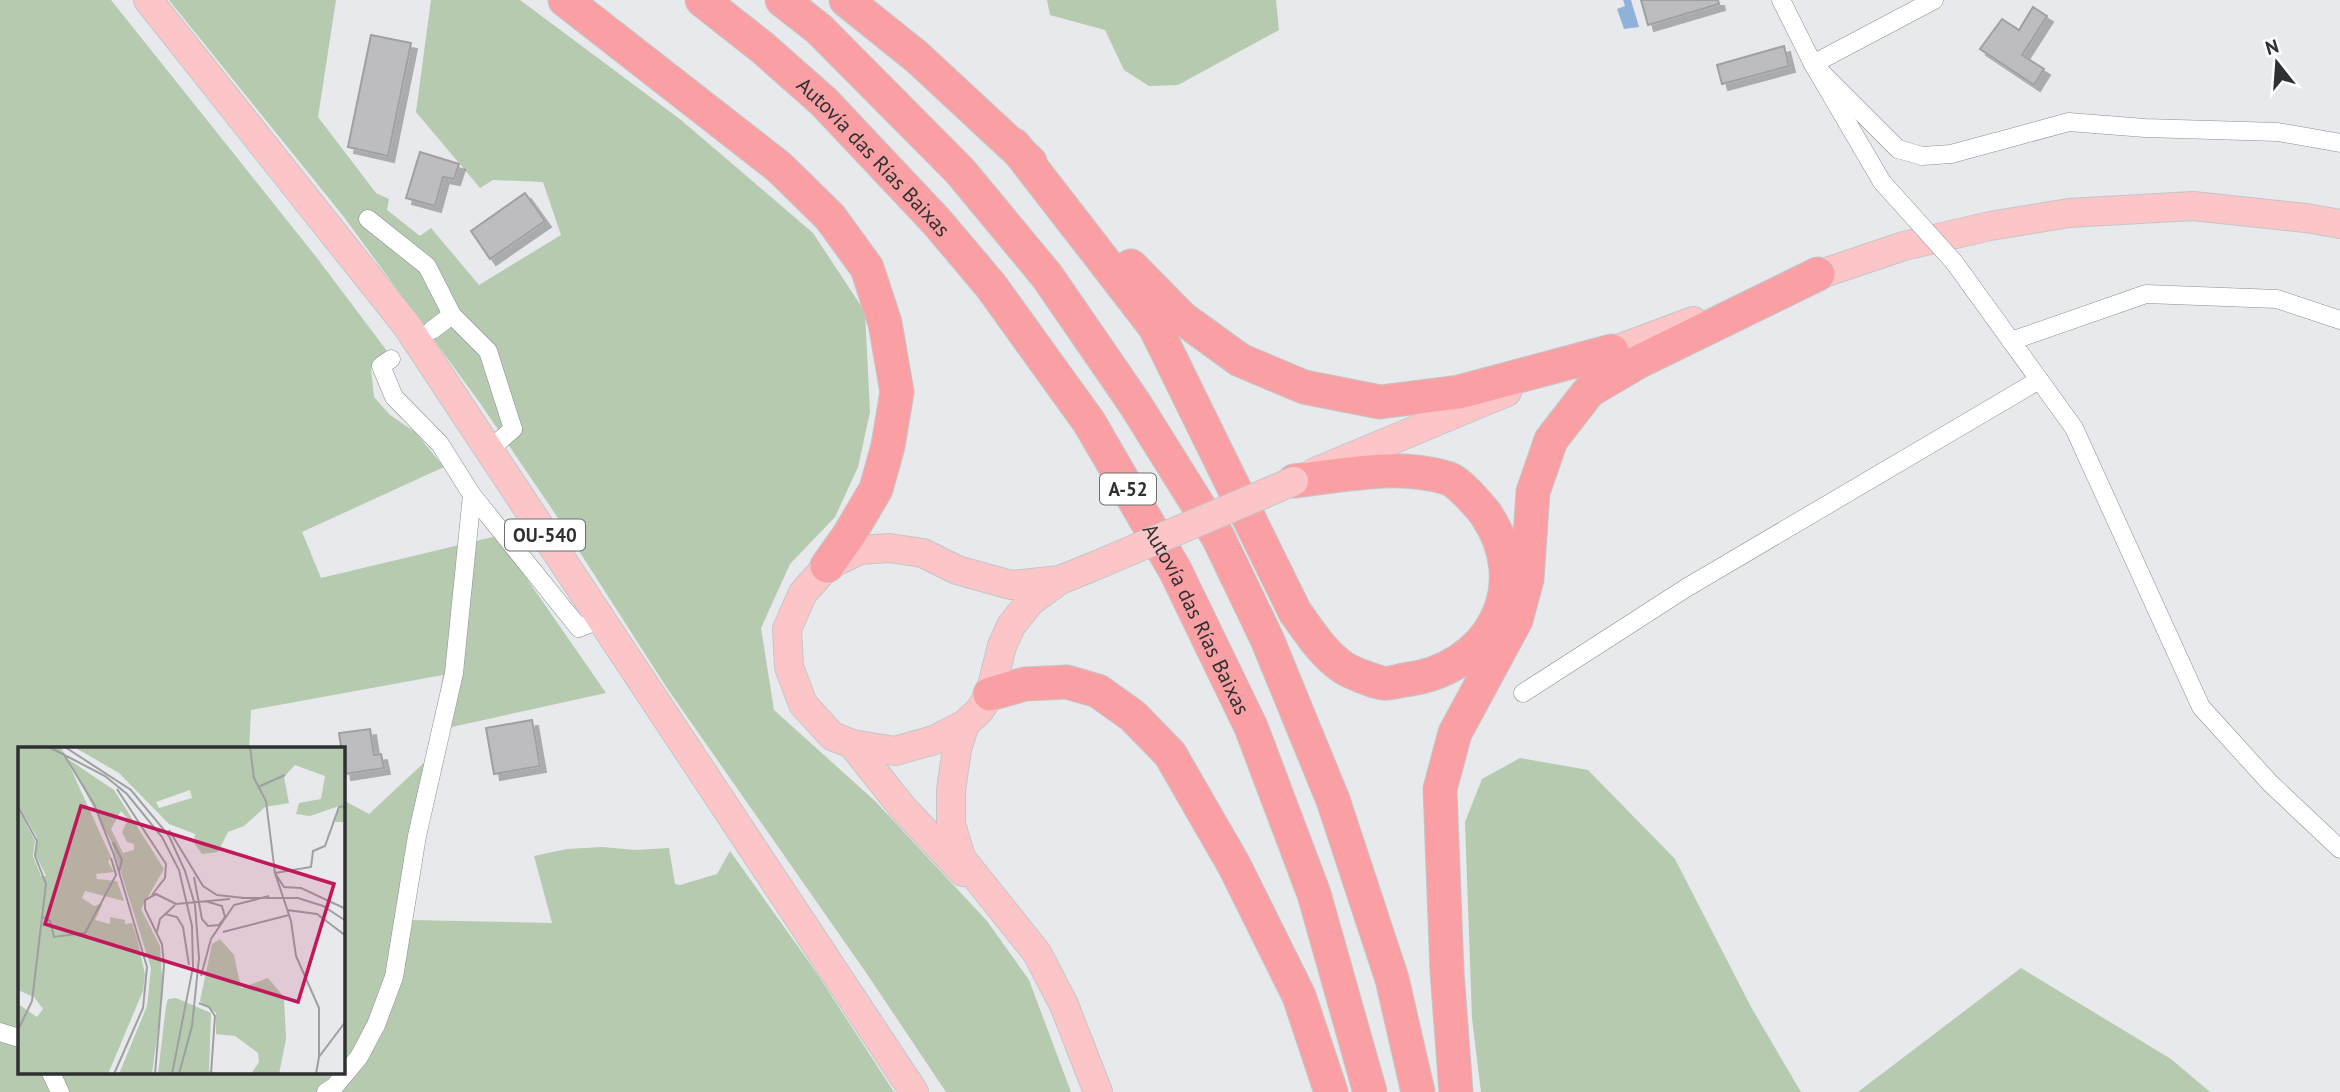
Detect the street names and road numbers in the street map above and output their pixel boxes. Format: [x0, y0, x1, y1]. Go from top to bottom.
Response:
street label: Autovía das Rías Baixas [791, 71, 957, 242]
road number: A-52 [1100, 474, 1156, 504]
street label: Autovía das Rías Baixas [1137, 518, 1256, 719]
road number: OU-540 [505, 520, 585, 550]

